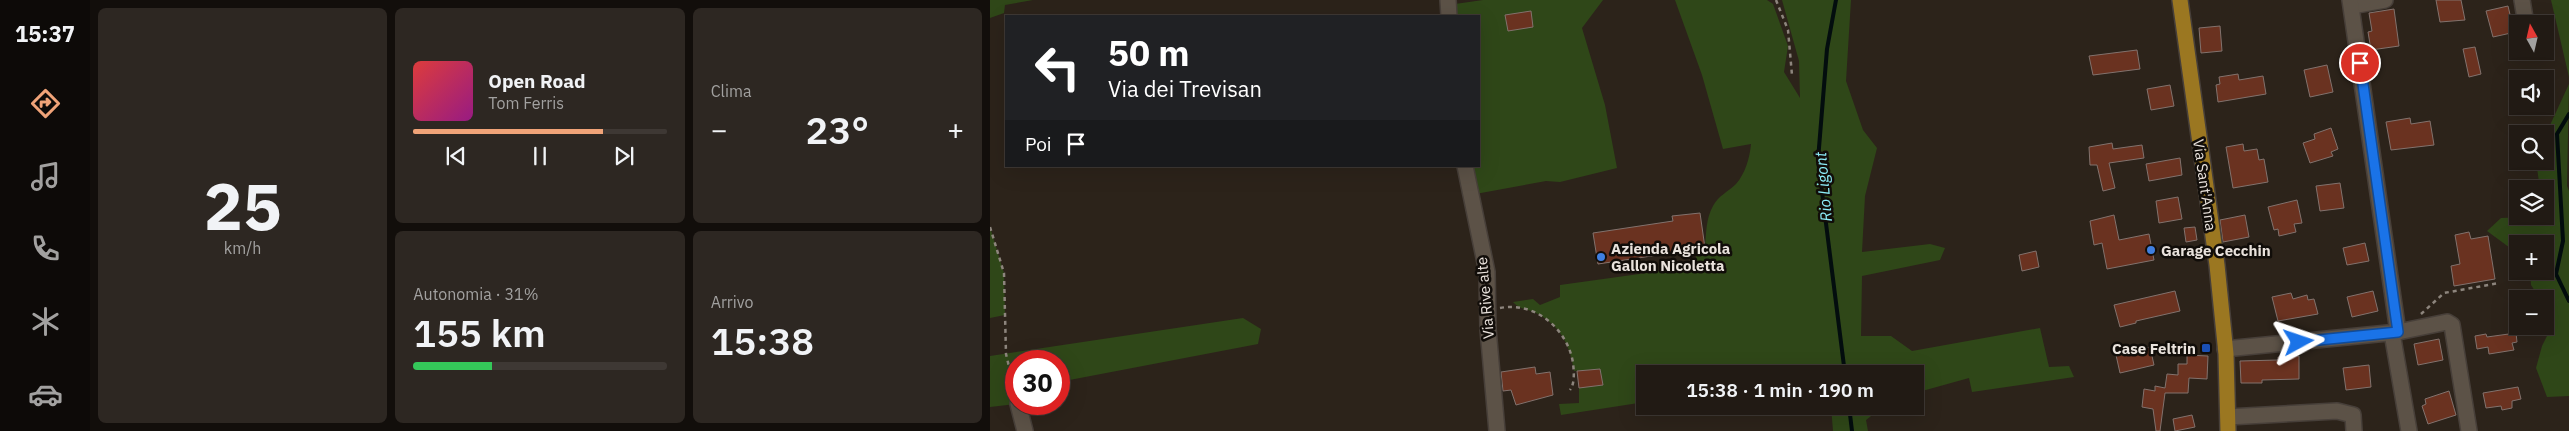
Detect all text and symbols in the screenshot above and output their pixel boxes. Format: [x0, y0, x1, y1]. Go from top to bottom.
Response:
north arrow [2509, 15, 2554, 60]
map controls [2509, 15, 2554, 335]
text: 15:37 [15, 19, 75, 48]
text: 50 m [1108, 30, 1190, 76]
icon: left [1025, 35, 1090, 100]
pin [2339, 42, 2381, 84]
icon: arrive [2346, 49, 2374, 77]
text: Open Road [488, 69, 586, 93]
button: sound [2509, 70, 2554, 115]
text: Via dei Trevisan [1108, 74, 1262, 103]
text: Clima [711, 81, 751, 101]
icon: directions [28, 86, 63, 121]
text: Tom Ferris [488, 93, 564, 113]
text: 23° [806, 105, 869, 154]
text: − [711, 111, 727, 148]
text: + [947, 111, 964, 148]
button: search [2509, 125, 2554, 170]
icon: arrive [1062, 130, 1090, 158]
text: Poi [1025, 132, 1052, 156]
street label: Via Sant'Anna [2189, 138, 2221, 232]
icon: previous [442, 142, 470, 170]
icon: pause [526, 142, 554, 170]
icon: next [610, 142, 638, 170]
water label: Rio Ligont [1810, 150, 1836, 223]
icon: music [28, 159, 63, 194]
text: 25 [204, 163, 282, 248]
button: layers [2509, 180, 2554, 225]
icon: phone [28, 231, 63, 266]
button: + [2509, 235, 2554, 280]
text: km/h [224, 238, 261, 258]
place label: Azienda Agricola Gallon Nicoletta [1611, 239, 1731, 275]
place label: Garage Cecchin [2161, 241, 2271, 260]
marker: Garage Cecchin [2145, 244, 2157, 256]
marker: Azienda Agricola Gallon Nicoletta [1595, 251, 1607, 263]
street label: Via Rive alte [1472, 256, 1498, 340]
text: Autonomia · 31% [413, 284, 539, 304]
button: − [2509, 290, 2554, 335]
text: Arrivo [711, 292, 753, 312]
icon: climate [28, 304, 63, 339]
text: 155 km [413, 308, 546, 357]
position arrow [2272, 315, 2324, 367]
text: 15:38 [711, 316, 814, 365]
place label: Case Feltrin [2112, 339, 2196, 358]
marker: Case Feltrin [2200, 342, 2212, 354]
speed limit sign: 30 [1005, 350, 1070, 415]
icon: car [28, 377, 63, 412]
text: 15:38 · 1 min · 190 m [1686, 378, 1874, 402]

